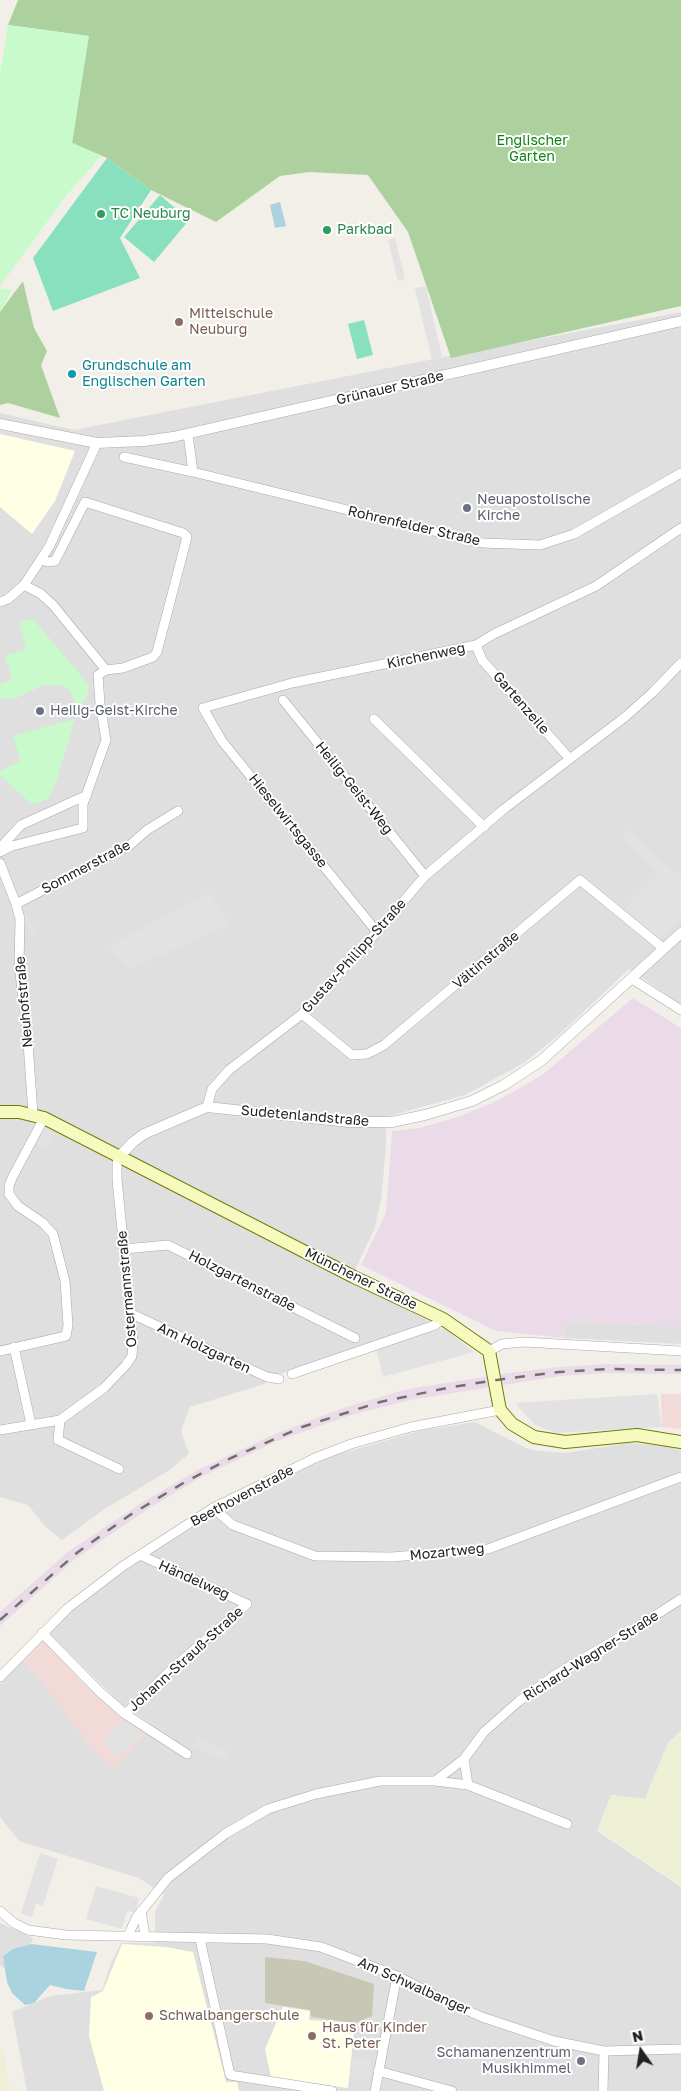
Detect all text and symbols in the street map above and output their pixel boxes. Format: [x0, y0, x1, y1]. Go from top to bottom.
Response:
park label: Englischer Garten [496, 133, 568, 166]
place label: TC Neuburg [111, 206, 191, 222]
marker: TC Neuburg [95, 208, 107, 220]
place label: Parkbad [337, 222, 392, 238]
marker: Parkbad [321, 224, 333, 236]
place label: Mittelschule Neuburg [189, 306, 273, 338]
marker: Mittelschule Neuburg [173, 316, 185, 328]
place label: Grundschule am Englischen Garten [82, 358, 206, 391]
street label: Grünauer Straße [335, 367, 445, 409]
marker: Grundschule am Englischen Garten [66, 368, 78, 380]
place label: Neuapostolische Kirche [477, 492, 591, 524]
marker: Neuapostolische Kirche [461, 502, 473, 514]
street label: Rohrenfelder Straße [346, 503, 482, 549]
street label: Kirchenweg [385, 640, 467, 672]
street label: Gartenzeile [489, 668, 553, 738]
place label: Heilig-Geist-Kirche [50, 703, 178, 719]
marker: Heilig-Geist-Kirche [34, 705, 46, 717]
street label: Heilig-Geist-Weg [312, 738, 396, 838]
street label: Hieselwirtsgasse [245, 771, 331, 871]
street label: Sommerstraße [39, 837, 133, 897]
street label: Gustav-Philipp-Straße [298, 895, 410, 1017]
street label: Vältinstraße [449, 927, 523, 993]
street label: Neuhofstraße [12, 956, 36, 1048]
street label: Sudetenlandstraße [240, 1102, 370, 1130]
street label: Ostermannstraße [114, 1230, 140, 1348]
street label: Münchener Straße [302, 1245, 420, 1313]
street label: Holzgartenstraße [186, 1247, 298, 1315]
street label: Am Holzgarten [155, 1319, 253, 1377]
street label: Beethovenstraße [187, 1462, 297, 1530]
street label: Mozartweg [409, 1540, 485, 1564]
street label: Händelweg [156, 1557, 232, 1603]
street label: Johann-Strauß-Straße [125, 1603, 247, 1715]
street label: Richard-Wagner-Straße [520, 1607, 662, 1705]
street label: Am Schwalbanger [355, 1954, 473, 2018]
place label: Schwalbangerschule [159, 2008, 299, 2024]
marker: Schwalbangerschule [143, 2010, 155, 2022]
place label: Haus für Kinder St. Peter [322, 2020, 427, 2052]
north arrow [616, 2026, 666, 2076]
text: N [630, 2026, 645, 2045]
marker: Haus für Kinder St. Peter [306, 2030, 318, 2042]
place label: Schamanenzentrum Musikhimmel [437, 2045, 571, 2078]
marker: Schamanenzentrum Musikhimmel [575, 2055, 587, 2067]

